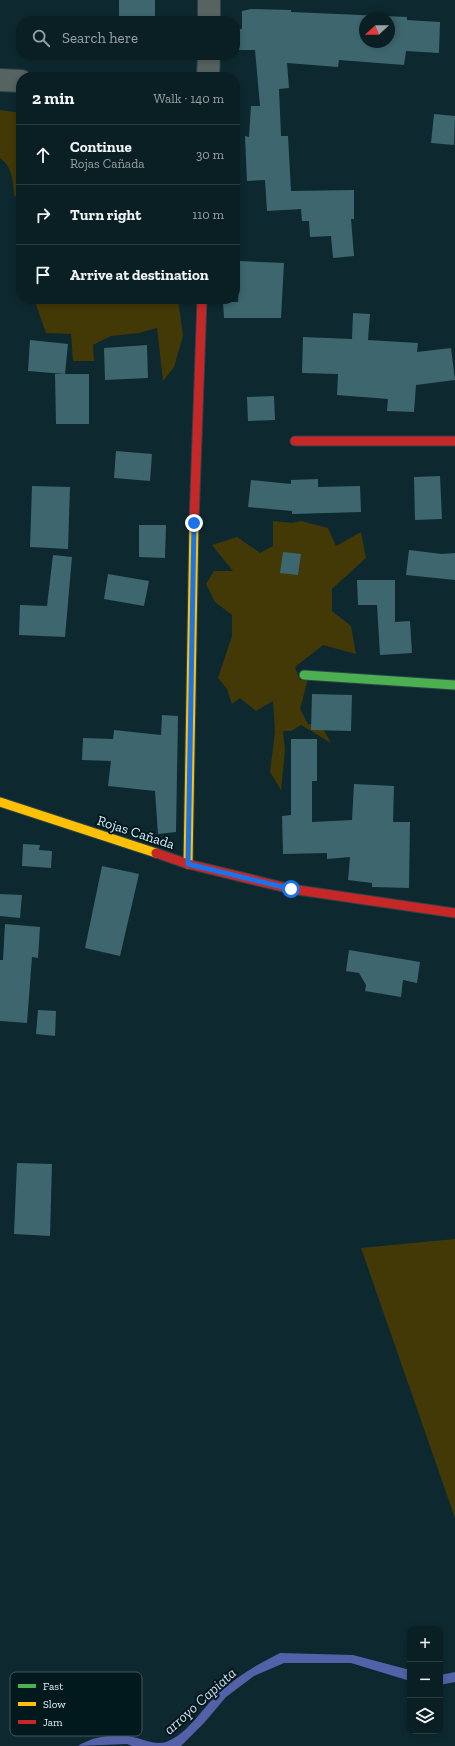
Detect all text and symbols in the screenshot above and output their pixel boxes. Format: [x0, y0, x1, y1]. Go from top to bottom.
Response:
north arrow [359, 12, 395, 48]
search box [16, 16, 240, 60]
icon: search [30, 27, 52, 49]
text: Search here [62, 29, 138, 47]
text: 2 min [32, 88, 74, 108]
text: Walk · 140 m [154, 91, 224, 106]
text: Continue [70, 138, 132, 156]
icon: ahead [32, 144, 54, 166]
text: 30 m [196, 147, 224, 162]
text: Rojas Cañada [70, 156, 145, 171]
icon: right [32, 204, 54, 226]
text: Turn right [70, 206, 141, 224]
text: 110 m [192, 207, 224, 222]
icon: arrive [32, 264, 54, 286]
text: Arrive at destination [70, 266, 209, 284]
route end [185, 514, 203, 532]
street label: Rojas Cañada [95, 812, 177, 853]
route start [282, 880, 300, 898]
map controls [407, 1626, 443, 1734]
button: + [407, 1626, 443, 1662]
button: − [407, 1662, 443, 1698]
water label: arroyo Capiata [160, 1664, 240, 1738]
legend [10, 1672, 142, 1736]
text: Fast [43, 1680, 64, 1693]
text: Slow [43, 1698, 66, 1711]
button: layers [407, 1698, 443, 1734]
text: Jam [43, 1716, 63, 1729]

